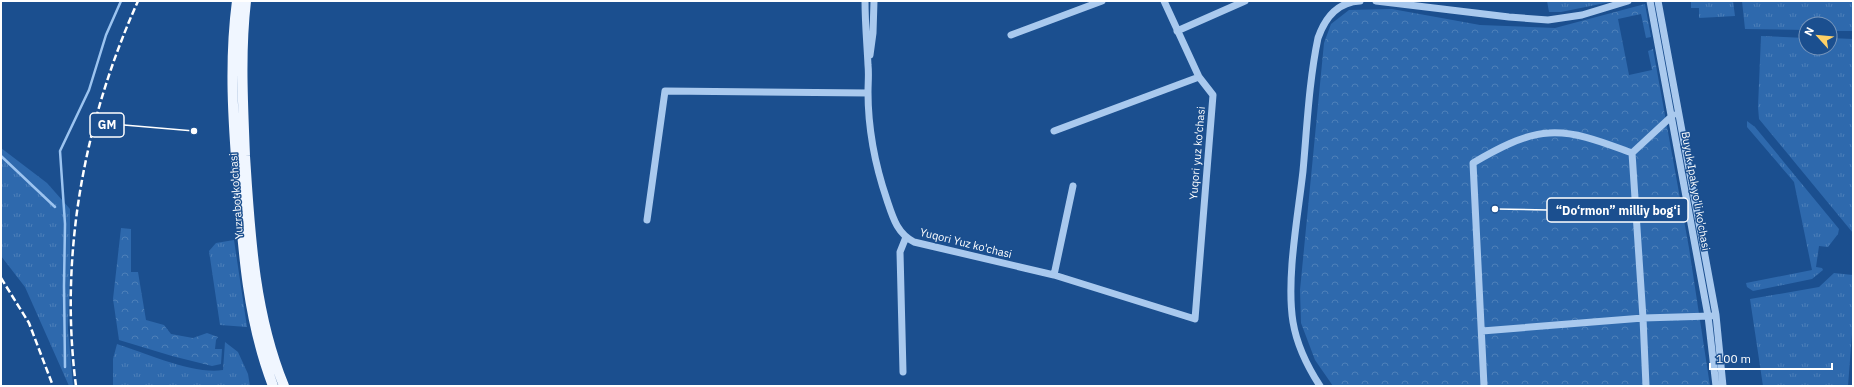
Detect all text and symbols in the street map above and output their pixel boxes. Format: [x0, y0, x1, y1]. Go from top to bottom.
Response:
north arrow [1798, 16, 1838, 56]
text: N [1801, 25, 1817, 38]
street label: Yuqori yuz ko'chasi [1186, 106, 1208, 200]
callout: GM [90, 113, 124, 137]
text: GM [98, 117, 116, 132]
street label: Buyuk Ipak yo'li ko'chasi [1679, 130, 1713, 252]
street label: Yuzrabot ko'chasi [226, 153, 246, 239]
callout: “Do‘rmon” milliy bog‘i [1547, 198, 1688, 222]
text: “Do‘rmon” milliy bog‘i [1556, 203, 1680, 218]
street label: Yuqori Yuz ko'chasi [919, 225, 1013, 261]
scale bar [1710, 345, 1832, 371]
text: 100 m [1716, 351, 1751, 366]

